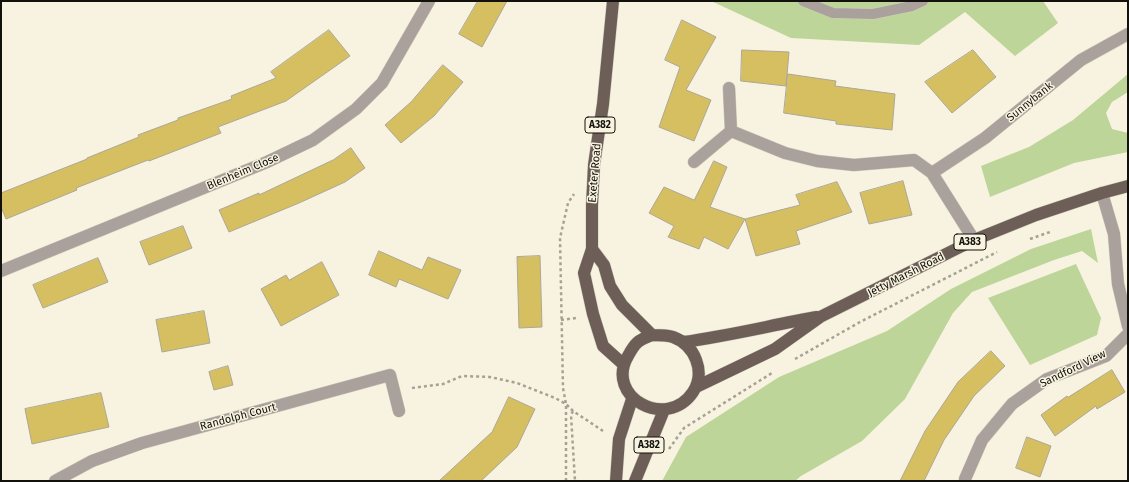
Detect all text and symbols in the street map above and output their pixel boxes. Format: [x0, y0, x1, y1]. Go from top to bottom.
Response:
street label: Sunnybank [1004, 80, 1056, 124]
road number: A382 [585, 117, 615, 133]
street label: Exeter Road [586, 143, 604, 203]
street label: Blenheim Close [205, 151, 281, 193]
road number: A383 [954, 234, 986, 250]
street label: Jetty Marsh Road [866, 250, 946, 300]
street label: Sandford View [1038, 347, 1108, 391]
street label: Randolph Court [199, 401, 277, 433]
road number: A382 [634, 437, 664, 453]

